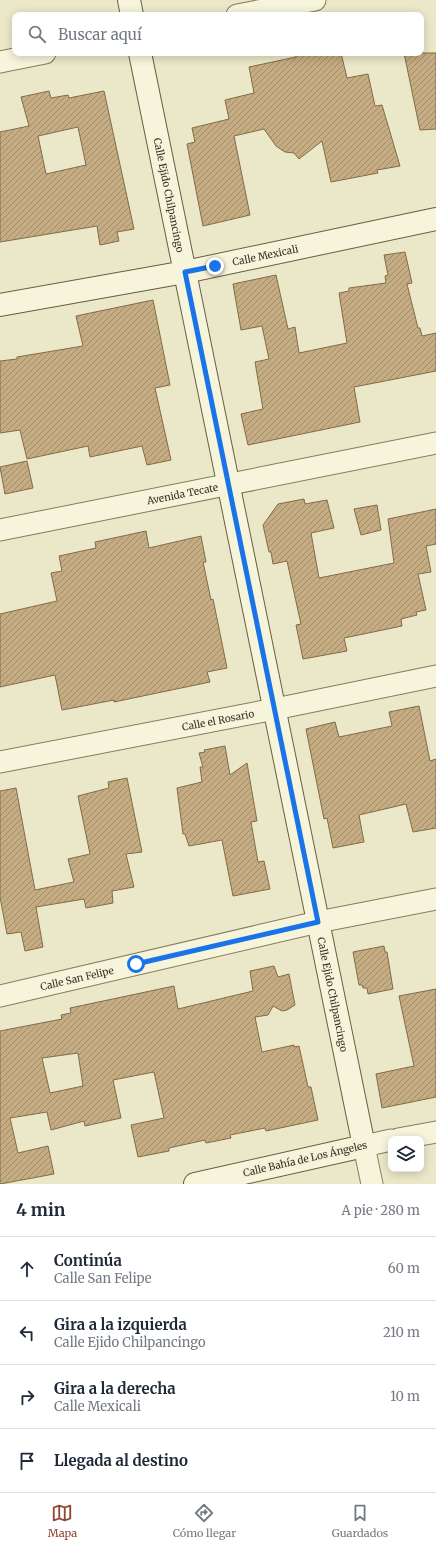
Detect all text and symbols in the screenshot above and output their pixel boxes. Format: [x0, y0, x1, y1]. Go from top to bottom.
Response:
search box [12, 12, 424, 56]
icon: search [26, 23, 48, 45]
text: Buscar aquí [58, 25, 142, 44]
street label: Calle Ejido Chilpancingo [151, 137, 187, 254]
street label: Calle Mexicali [231, 242, 299, 268]
route end [206, 257, 224, 275]
street label: Avenida Tecate [145, 480, 219, 507]
street label: Calle el Rosario [181, 707, 255, 733]
street label: Calle Ejido Chilpancingo [315, 936, 351, 1053]
route start [127, 955, 145, 973]
street label: Calle San Felipe [39, 963, 115, 993]
map controls [388, 1136, 424, 1172]
button: layers [388, 1136, 424, 1172]
street label: Calle Bahía de Los Ángeles [242, 1137, 368, 1180]
text: 4 min [16, 1199, 65, 1221]
text: A pie · 280 m [342, 1202, 420, 1219]
text: Continúa [54, 1251, 122, 1270]
icon: ahead [16, 1258, 38, 1280]
text: 60 m [388, 1260, 420, 1277]
text: Calle San Felipe [54, 1270, 152, 1287]
text: Gira a la izquierda [54, 1315, 187, 1334]
icon: left [16, 1322, 38, 1344]
text: 210 m [383, 1324, 420, 1341]
text: Calle Ejido Chilpancingo [54, 1334, 206, 1351]
text: Gira a la derecha [54, 1379, 176, 1398]
icon: right [16, 1386, 38, 1408]
text: 10 m [390, 1388, 420, 1405]
text: Calle Mexicali [54, 1398, 141, 1415]
icon: arrive [16, 1450, 38, 1472]
text: Llegada al destino [54, 1451, 188, 1470]
tab: Mapa [48, 1502, 77, 1540]
tab: Cómo llegar [173, 1502, 236, 1540]
tab: Guardados [332, 1502, 388, 1540]

